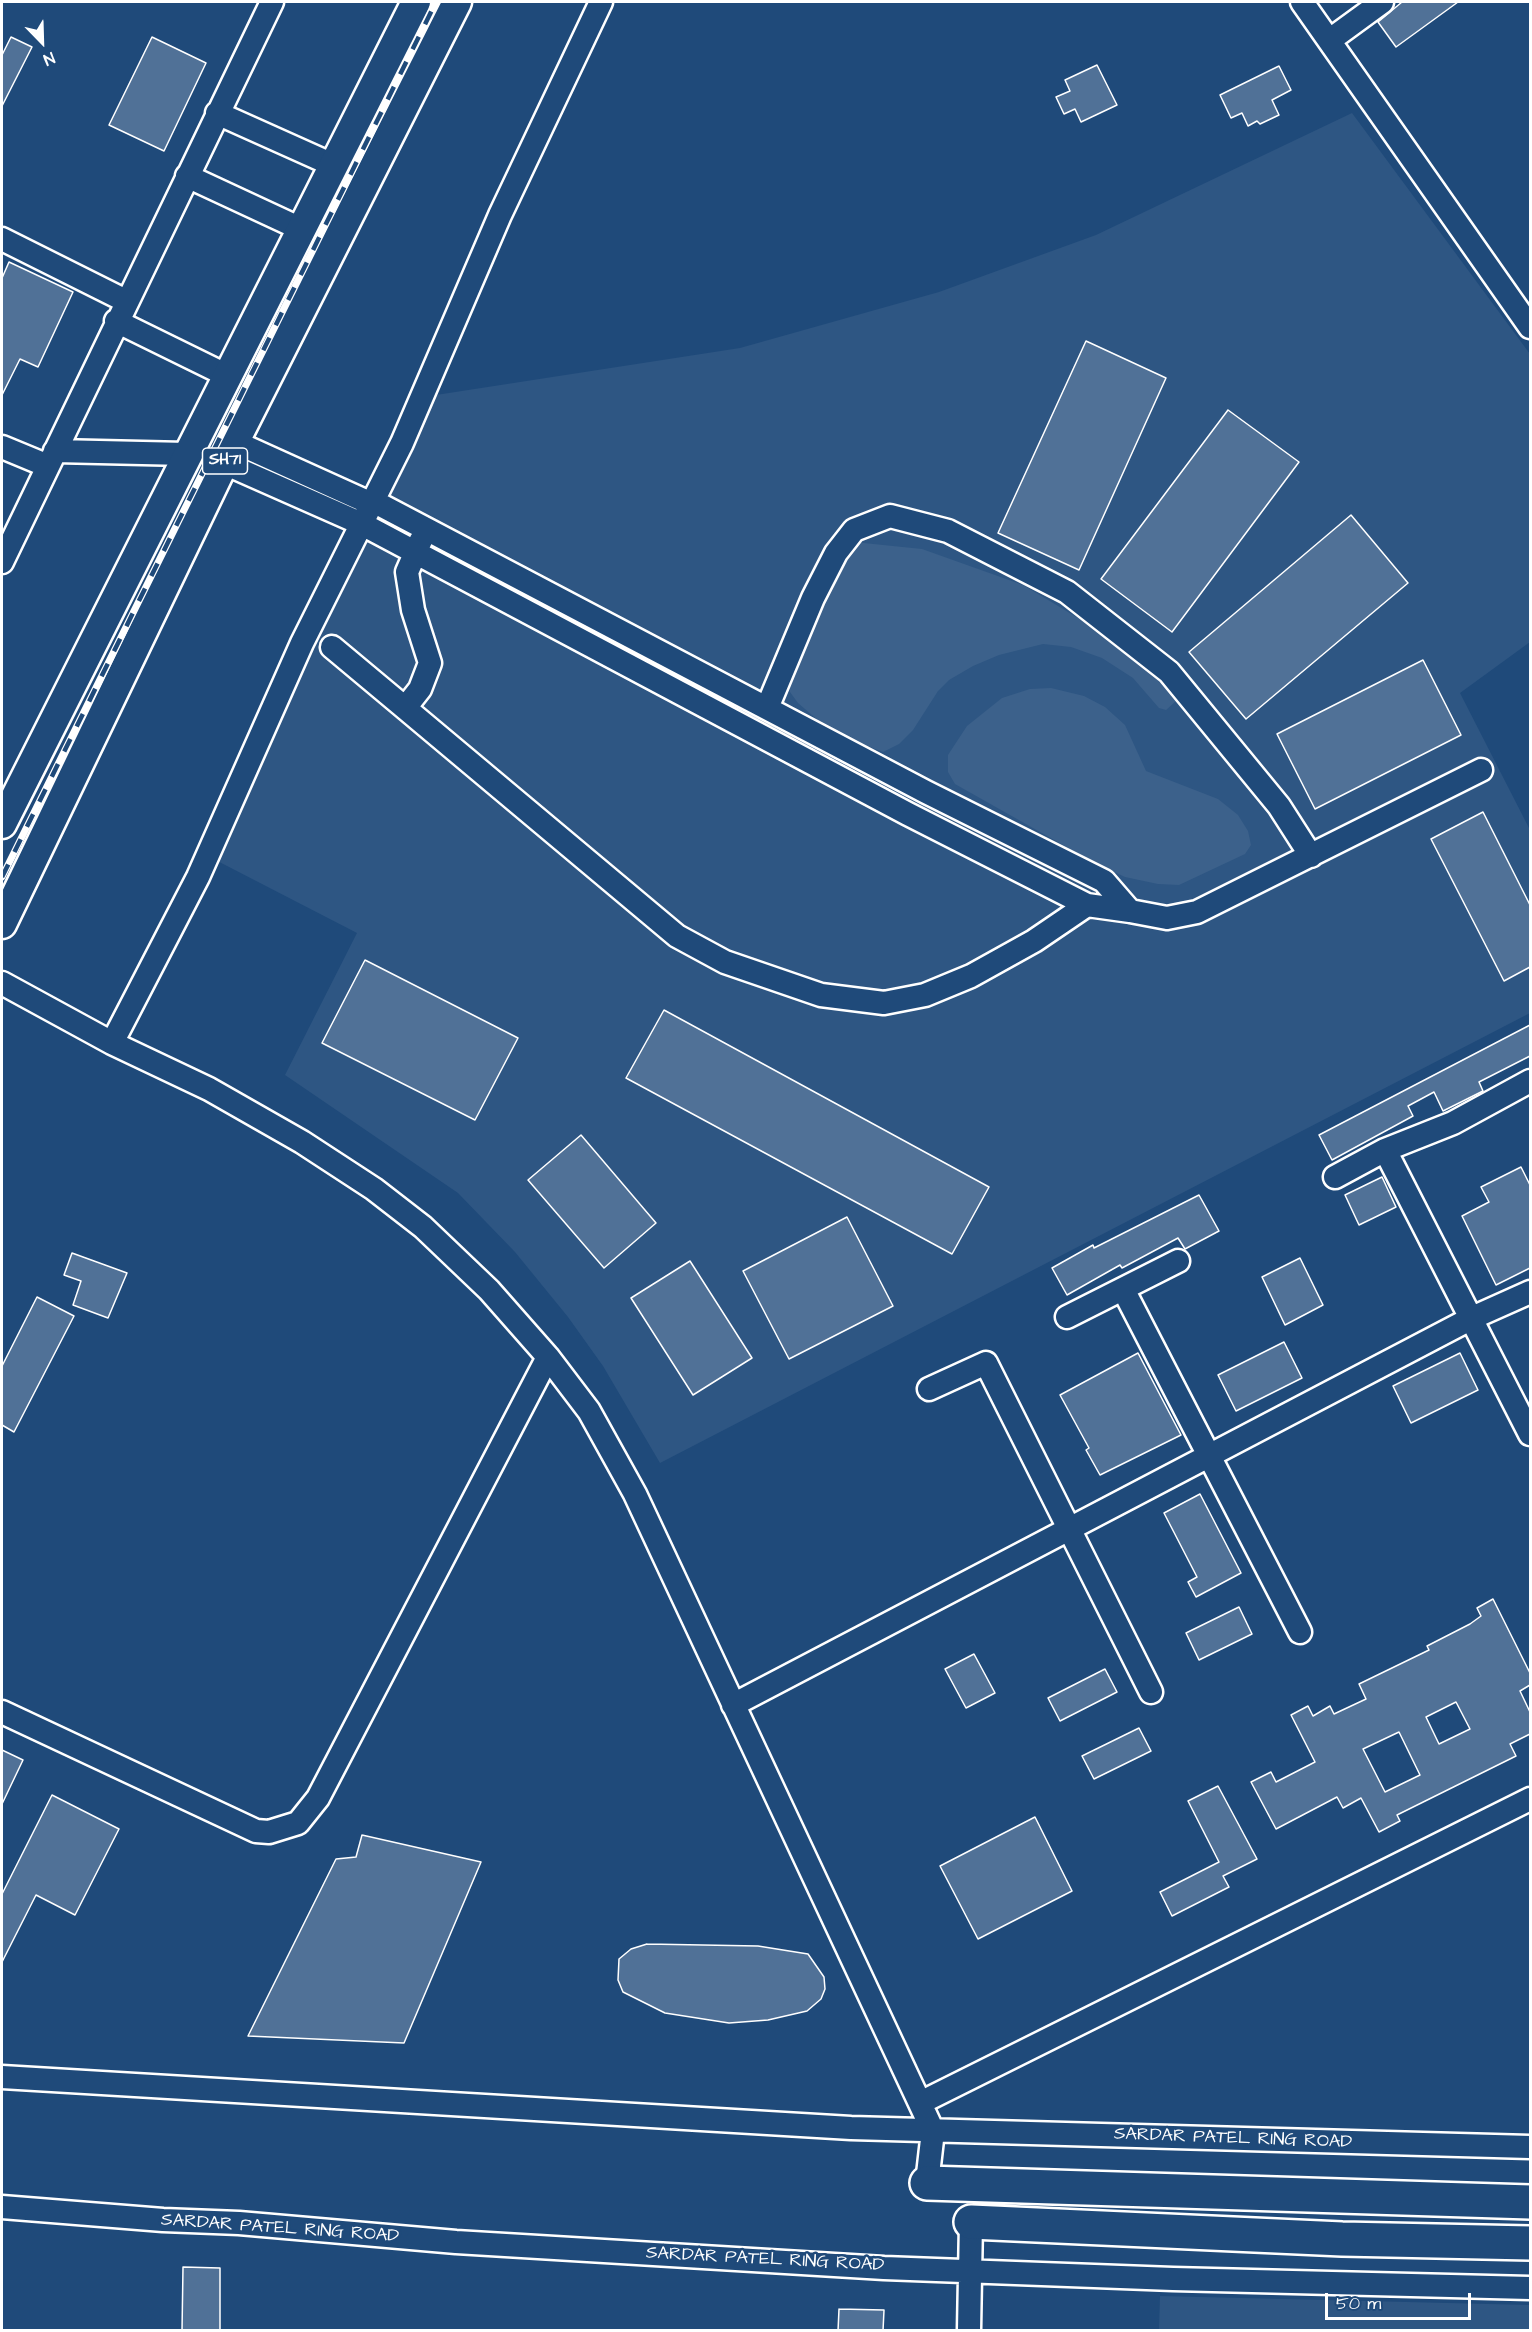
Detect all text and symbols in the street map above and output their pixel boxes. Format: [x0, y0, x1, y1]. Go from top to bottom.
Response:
north arrow [12, 12, 72, 72]
text: N [40, 46, 58, 71]
road number: SH71 [202, 448, 248, 474]
street label: SARDAR PATEL RING ROAD [1114, 2124, 1352, 2154]
street label: SARDAR PATEL RING ROAD [160, 2210, 400, 2248]
street label: SARDAR PATEL RING ROAD [645, 2243, 885, 2277]
scale bar [1328, 2281, 1474, 2319]
text: 50 m [1336, 2291, 1381, 2316]

